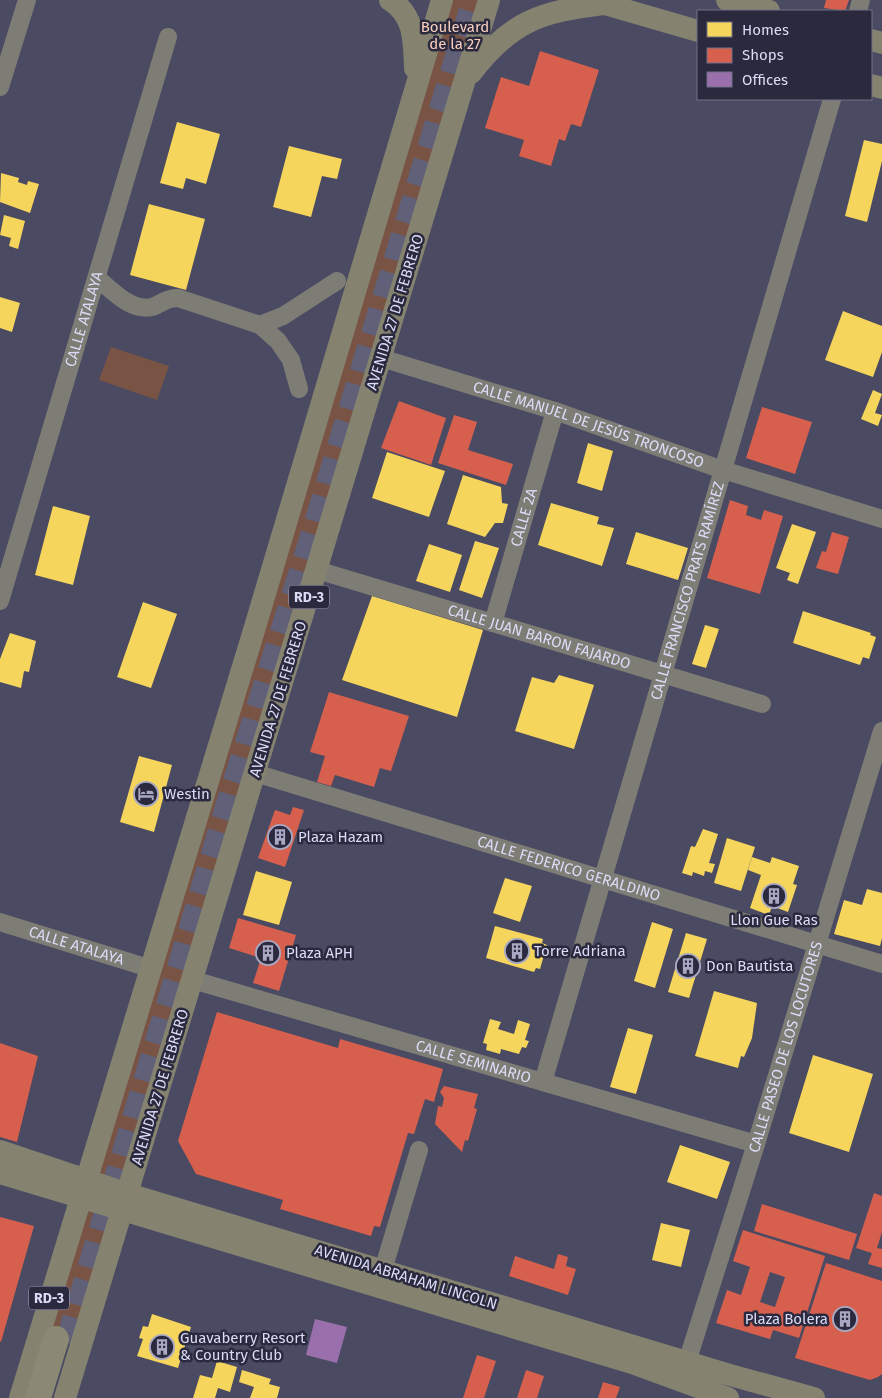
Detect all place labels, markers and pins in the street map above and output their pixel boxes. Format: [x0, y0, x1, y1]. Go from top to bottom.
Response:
hotel icon: Westin [133, 781, 159, 807]
place label: Westin [164, 785, 210, 803]
building icon: Plaza Hazam [267, 824, 293, 850]
place label: Plaza Hazam [298, 828, 383, 846]
building icon: Llon Gue Ras [761, 883, 787, 909]
place label: Llon Gue Ras [730, 911, 818, 929]
building icon: Torre Adriana [504, 938, 530, 964]
building icon: Plaza APH [255, 940, 281, 966]
place label: Torre Adriana [534, 942, 626, 960]
place label: Plaza APH [286, 944, 353, 962]
building icon: Don Bautista [675, 953, 701, 979]
place label: Don Bautista [706, 957, 793, 975]
building icon: Plaza Bolera [832, 1306, 858, 1332]
place label: Plaza Bolera [745, 1310, 828, 1328]
place label: Guavaberry Resort & Country Club [180, 1329, 306, 1364]
building icon: Guavaberry Resort & Country Club [149, 1334, 175, 1360]

